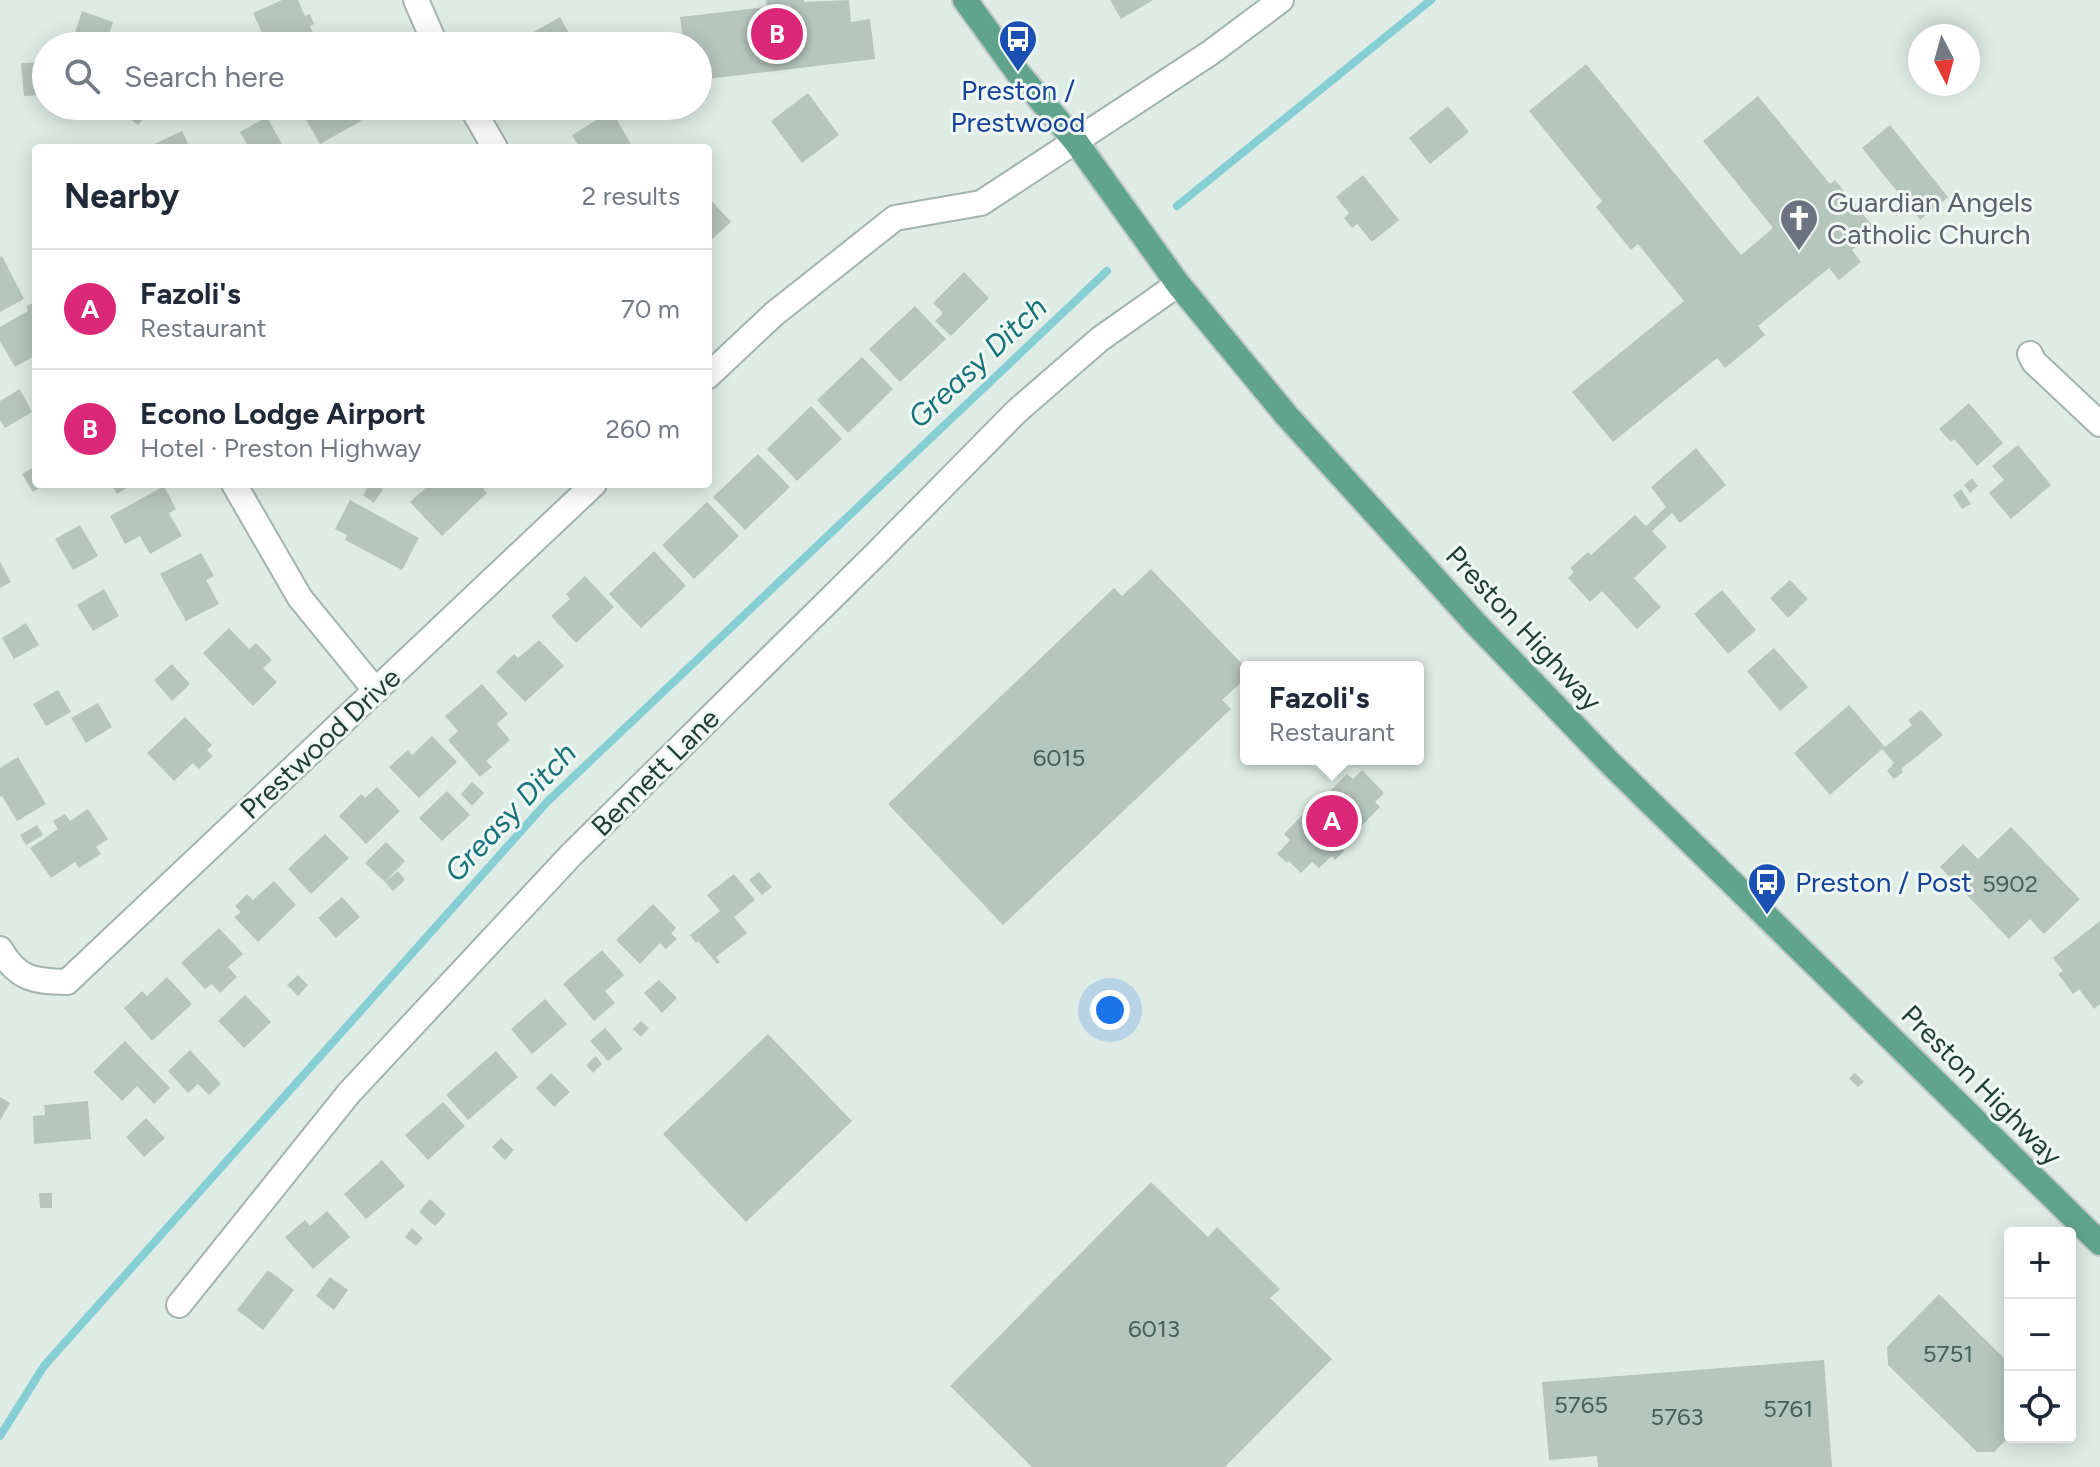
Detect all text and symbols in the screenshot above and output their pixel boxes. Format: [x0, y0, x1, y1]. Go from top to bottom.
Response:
pin: B [751, 4, 803, 64]
bus stop icon: Preston / Prestwood [997, 18, 1039, 73]
north arrow [1908, 24, 1980, 96]
search box [32, 32, 712, 120]
icon: search [60, 54, 104, 98]
text: Search here [124, 58, 284, 95]
place label: Preston / Prestwood [951, 73, 1086, 139]
text: Nearby [64, 176, 179, 217]
text: 2 results [582, 180, 680, 212]
place label: Guardian Angels Catholic Church [1827, 185, 2033, 251]
church icon: Guardian Angels Catholic Church [1778, 197, 1820, 252]
text: Fazoli's [140, 275, 241, 312]
water label: Greasy Ditch [900, 288, 1054, 436]
text: A [81, 293, 99, 325]
text: 70 m [621, 293, 680, 325]
text: Restaurant [140, 312, 267, 344]
text: Econo Lodge Airport [140, 395, 426, 432]
text: B [82, 413, 98, 445]
text: 260 m [606, 413, 680, 445]
text: Hotel · Preston Highway [140, 432, 422, 464]
street label: Preston Highway [1439, 539, 1609, 718]
street label: Prestwood Drive [233, 660, 407, 826]
popup [1240, 661, 1424, 765]
text: Fazoli's [1269, 679, 1369, 716]
street label: Bennett Lane [584, 701, 726, 843]
text: Restaurant [1269, 716, 1395, 748]
water label: Greasy Ditch [436, 735, 584, 889]
house number: 6015 [1033, 743, 1085, 772]
pin: A [1306, 791, 1358, 851]
bus stop icon: Preston / Post [1746, 861, 1788, 916]
place label: Preston / Post [1795, 865, 1972, 899]
house number: 5902 [1982, 869, 2038, 898]
your location [1090, 990, 1130, 1030]
street label: Preston Highway [1895, 998, 2070, 1173]
map controls [2004, 1227, 2076, 1443]
button: + [2004, 1227, 2076, 1299]
button: − [2004, 1299, 2076, 1371]
house number: 6013 [1128, 1314, 1180, 1343]
house number: 5751 [1923, 1339, 1973, 1368]
button: locate [2004, 1371, 2076, 1443]
house number: 5765 [1554, 1390, 1608, 1419]
house number: 5761 [1763, 1394, 1813, 1423]
house number: 5763 [1650, 1402, 1704, 1431]

